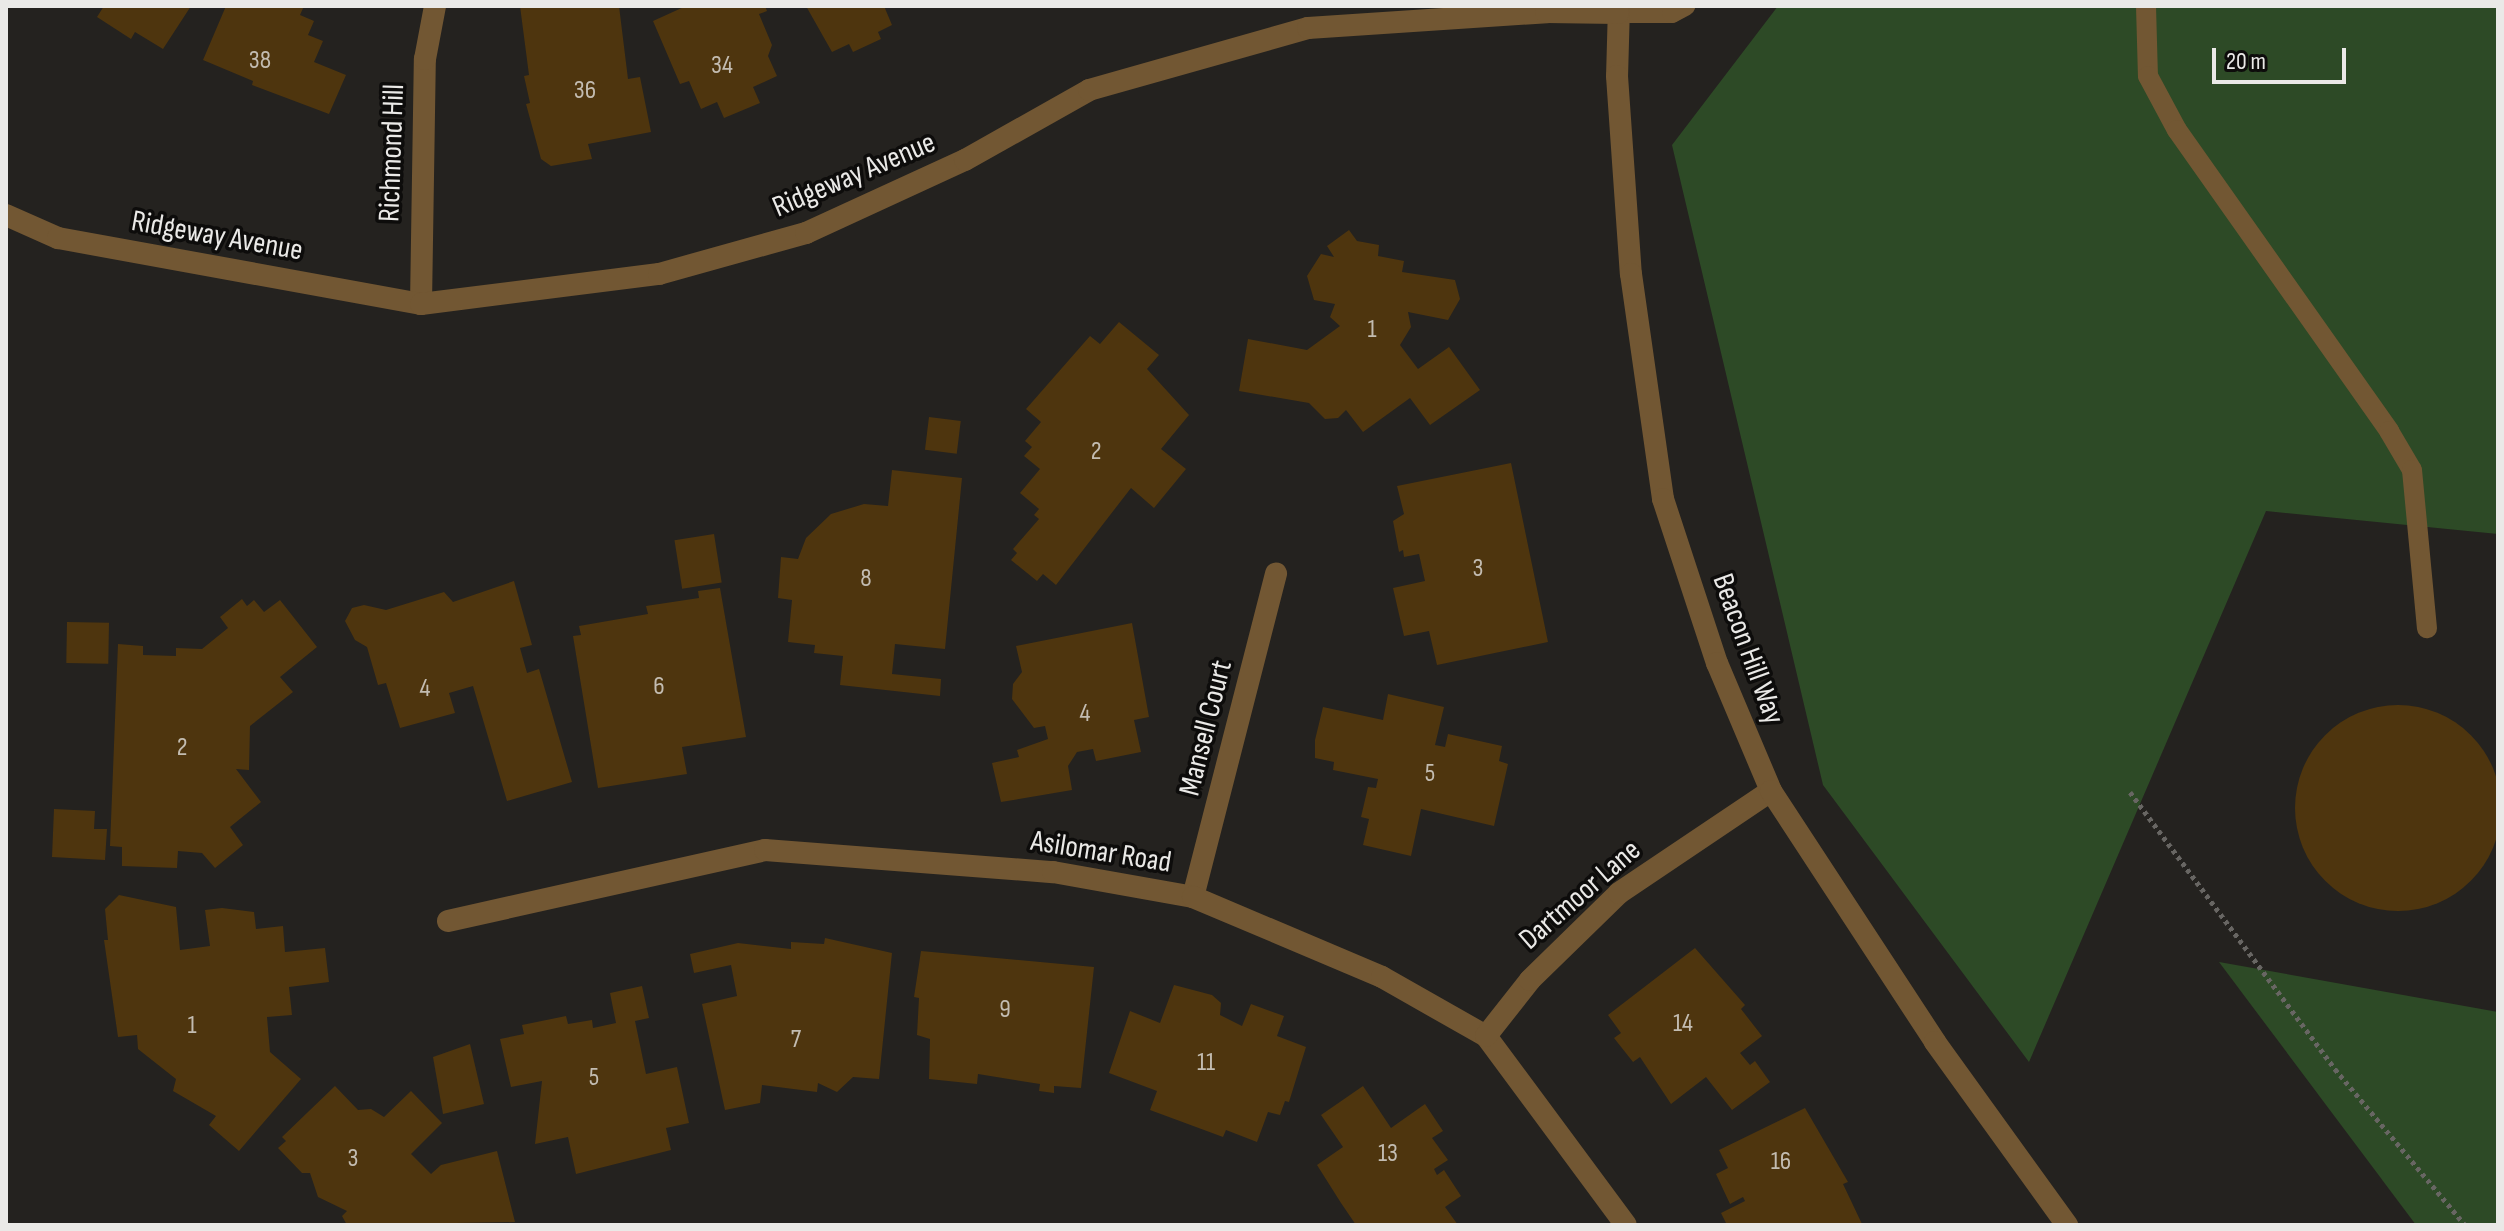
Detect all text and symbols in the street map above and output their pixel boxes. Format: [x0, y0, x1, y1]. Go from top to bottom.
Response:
scale bar [2216, 32, 2350, 82]
house number: 38 [249, 45, 271, 77]
text: 20 m [2226, 47, 2266, 76]
house number: 34 [711, 50, 733, 82]
house number: 36 [574, 75, 596, 107]
street label: Richmond Hill [372, 83, 412, 223]
street label: Ridgeway Avenue [767, 125, 941, 225]
street label: Ridgeway Avenue [129, 203, 305, 269]
house number: 1 [1367, 314, 1377, 346]
house number: 2 [1091, 436, 1101, 468]
house number: 3 [1473, 553, 1483, 585]
house number: 8 [860, 563, 872, 595]
street label: Beacon Hill Way [1704, 569, 1792, 729]
street label: Mansell Court [1172, 657, 1240, 799]
house number: 6 [653, 671, 665, 703]
house number: 4 [420, 673, 430, 705]
house number: 4 [1080, 698, 1090, 730]
house number: 2 [177, 732, 187, 764]
house number: 5 [1425, 758, 1435, 790]
street label: Asilomar Road [1028, 823, 1174, 881]
street label: Dartmoor Lane [1512, 832, 1648, 958]
house number: 9 [999, 994, 1011, 1026]
house number: 14 [1673, 1008, 1693, 1040]
house number: 1 [187, 1010, 197, 1042]
house number: 7 [791, 1024, 801, 1056]
house number: 11 [1197, 1047, 1215, 1079]
house number: 5 [589, 1062, 599, 1094]
house number: 13 [1378, 1138, 1398, 1170]
house number: 3 [348, 1143, 358, 1175]
house number: 16 [1771, 1146, 1791, 1178]

